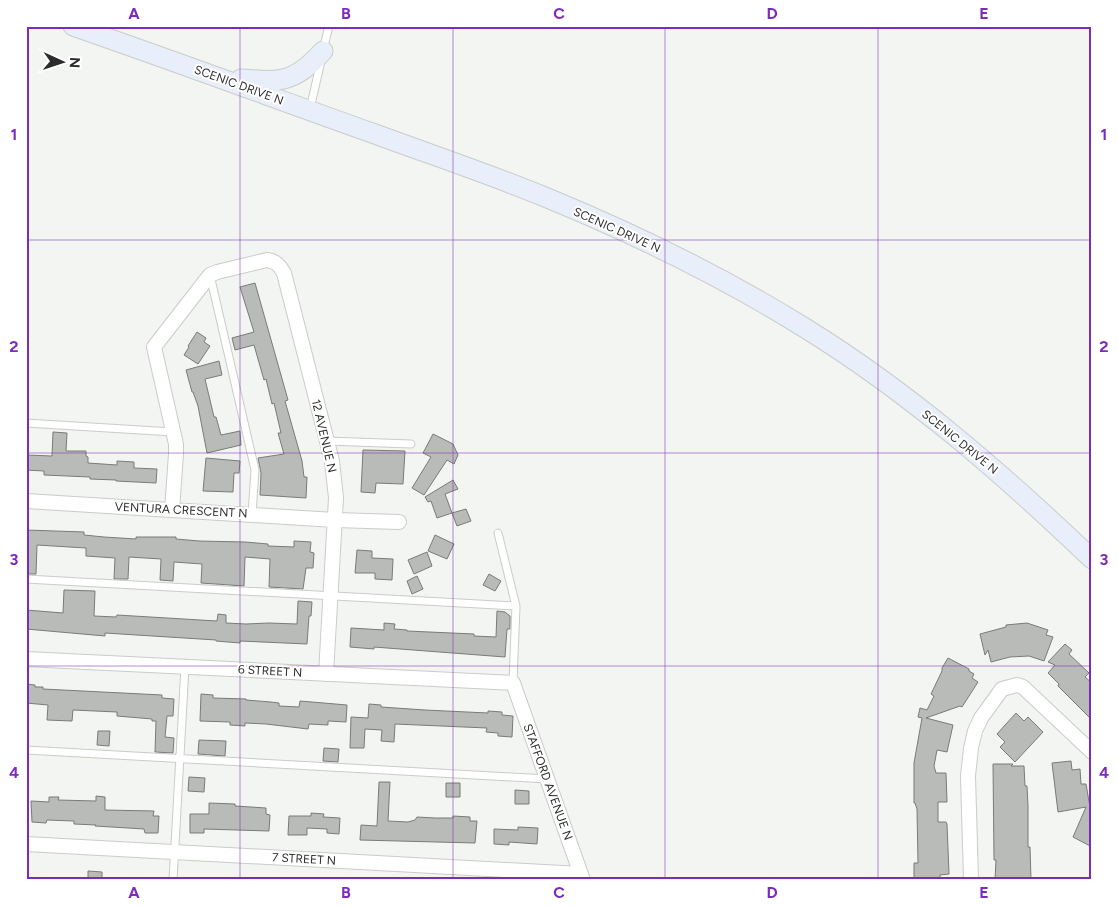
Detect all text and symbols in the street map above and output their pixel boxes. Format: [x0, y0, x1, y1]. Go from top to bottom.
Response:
text: A [128, 4, 140, 23]
text: B [341, 4, 351, 23]
text: C [553, 4, 565, 23]
text: D [766, 4, 778, 23]
text: E [979, 4, 989, 23]
north arrow [38, 38, 88, 88]
text: N [66, 57, 83, 69]
street label: SCENIC DRIVE N [192, 62, 286, 108]
text: 1 [11, 125, 17, 144]
text: 1 [1101, 125, 1107, 144]
street label: SCENIC DRIVE N [571, 204, 663, 256]
text: 2 [9, 337, 19, 356]
text: 2 [1099, 337, 1109, 356]
street label: 12 AVENUE N [309, 398, 339, 474]
street label: SCENIC DRIVE N [919, 407, 1001, 477]
street label: VENTURA CRESCENT N [114, 500, 248, 520]
text: 3 [10, 550, 19, 569]
text: 3 [1100, 550, 1109, 569]
street label: 6 STREET N [237, 662, 303, 680]
street label: STAFFORD AVENUE N [520, 722, 576, 842]
text: 4 [9, 763, 19, 782]
text: 4 [1099, 763, 1109, 782]
street label: 7 STREET N [272, 850, 336, 868]
text: A [128, 883, 140, 902]
text: B [341, 883, 351, 902]
text: C [553, 883, 565, 902]
text: D [766, 883, 778, 902]
text: E [979, 883, 989, 902]

